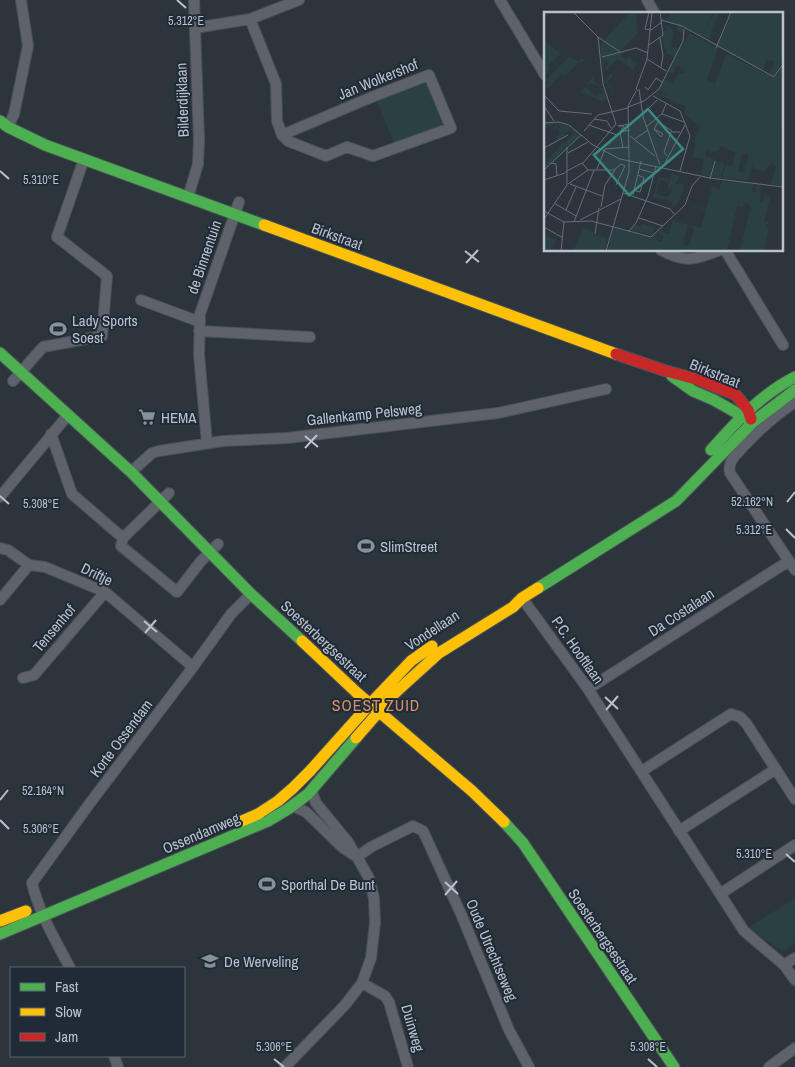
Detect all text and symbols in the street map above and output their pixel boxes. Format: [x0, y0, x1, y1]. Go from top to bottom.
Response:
inset map [544, 12, 782, 251]
text: 5.312°E [168, 13, 204, 29]
street label: Jan Wolkershof [335, 53, 422, 105]
street label: Bilderdijklaan [170, 62, 194, 138]
text: 5.310°E [23, 172, 59, 188]
street label: de Binnentuin [182, 217, 226, 297]
street label: Birkstraat [309, 217, 366, 255]
place label: Lady Sports Soest [72, 310, 138, 348]
sports icon: Lady Sports Soest [48, 319, 68, 339]
street label: Birkstraat [687, 353, 744, 393]
street label: Gallenkamp Pelsweg [305, 398, 423, 430]
supermarket icon: HEMA [137, 407, 157, 427]
place label: HEMA [161, 407, 197, 428]
text: 52.162°N [731, 494, 773, 510]
text: 5.308°E [23, 496, 59, 512]
text: 5.312°E [736, 522, 772, 538]
sports icon: SlimStreet [356, 536, 376, 556]
place label: SlimStreet [380, 536, 438, 557]
street label: Driftje [78, 557, 116, 591]
street label: Da Costalaan [644, 583, 718, 641]
street label: Soesterbergsestraat [276, 596, 372, 687]
street label: Tensenhof [28, 599, 81, 656]
street label: Vondellaan [401, 605, 463, 655]
street label: P.C. Hooftlaan [547, 612, 609, 688]
district label: SOEST ZUID [332, 694, 420, 716]
street label: Korte Ossendam [85, 695, 157, 781]
text: 52.164°N [22, 783, 64, 799]
street label: Ossendamweg [159, 807, 243, 859]
text: 5.306°E [23, 821, 59, 837]
text: 5.310°E [736, 846, 772, 862]
sports icon: Sporthal De Bunt [257, 874, 277, 894]
place label: Sporthal De Bunt [281, 874, 375, 895]
street label: Soesterbergsestraat [563, 884, 643, 988]
street label: Oude Utrechtseweg [461, 896, 523, 1004]
school or university icon: De Werveling [200, 951, 220, 971]
place label: De Werveling [224, 951, 298, 972]
legend [10, 967, 185, 1057]
text: Fast [55, 976, 79, 997]
text: Slow [55, 1001, 82, 1022]
street label: Duinweg [396, 1002, 430, 1054]
text: Jam [55, 1026, 78, 1047]
text: 5.306°E [256, 1039, 292, 1055]
text: 5.308°E [630, 1039, 666, 1055]

